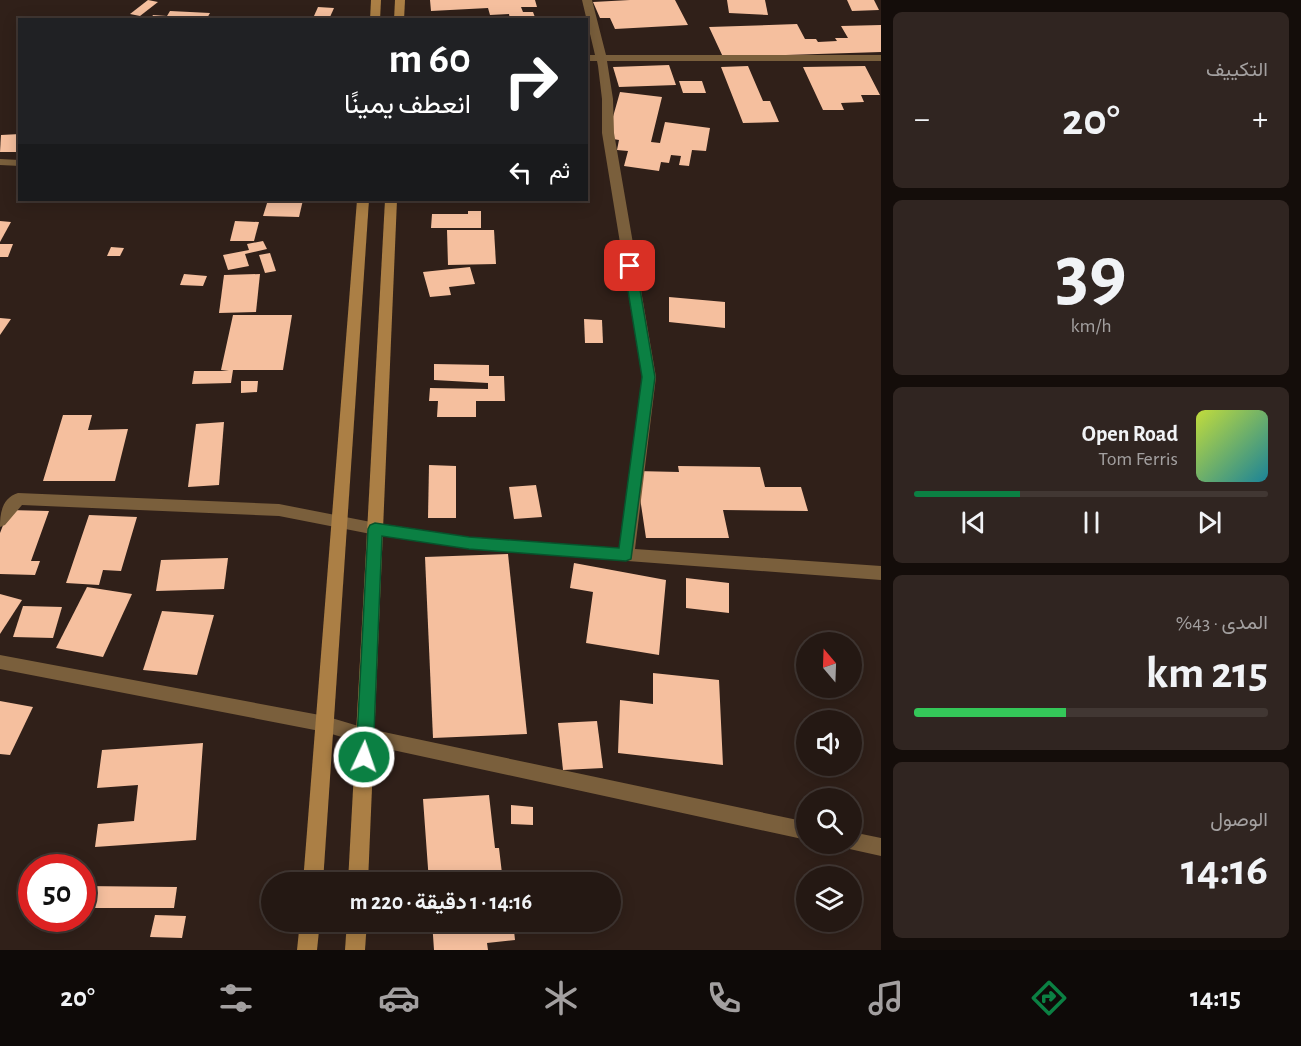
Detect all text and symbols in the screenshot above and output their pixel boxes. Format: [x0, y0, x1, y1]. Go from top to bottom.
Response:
text: 60 m [389, 38, 471, 80]
icon: right [492, 42, 570, 120]
text: التكييف [1206, 60, 1268, 80]
text: انعطف يمينًا [344, 91, 471, 118]
text: 20° [1062, 98, 1120, 143]
text: − [914, 103, 930, 136]
text: + [1252, 103, 1268, 136]
icon: left [504, 156, 537, 189]
text: ثم [549, 160, 570, 182]
text: 39 [1055, 236, 1127, 314]
pin [604, 240, 655, 291]
icon: arrive [613, 249, 646, 282]
text: km/h [1070, 316, 1112, 336]
text: Open Road [1082, 423, 1178, 445]
text: Tom Ferris [1098, 449, 1178, 469]
icon: previous [957, 506, 990, 539]
icon: pause [1075, 506, 1108, 539]
icon: next [1193, 506, 1226, 539]
text: المدى · 43% [1176, 613, 1268, 633]
north arrow [796, 632, 862, 698]
map controls [796, 632, 862, 932]
text: 215 km [1146, 651, 1268, 696]
button: sound [796, 710, 862, 776]
position arrow [332, 725, 396, 789]
button: search [796, 788, 862, 854]
text: الوصول [1210, 810, 1268, 830]
text: 14:16 [1181, 848, 1268, 893]
speed limit sign: 50 [18, 854, 96, 932]
button: layers [796, 866, 862, 932]
text: 14:16 · 1 دقيقة · 220 m [350, 891, 532, 913]
icon: filters [215, 977, 257, 1019]
icon: car [378, 977, 420, 1019]
icon: climate [540, 977, 582, 1019]
icon: phone [703, 977, 745, 1019]
icon: music [865, 977, 907, 1019]
icon: directions [1028, 977, 1070, 1019]
text: 20° [60, 984, 95, 1011]
text: 14:15 [1190, 984, 1241, 1011]

